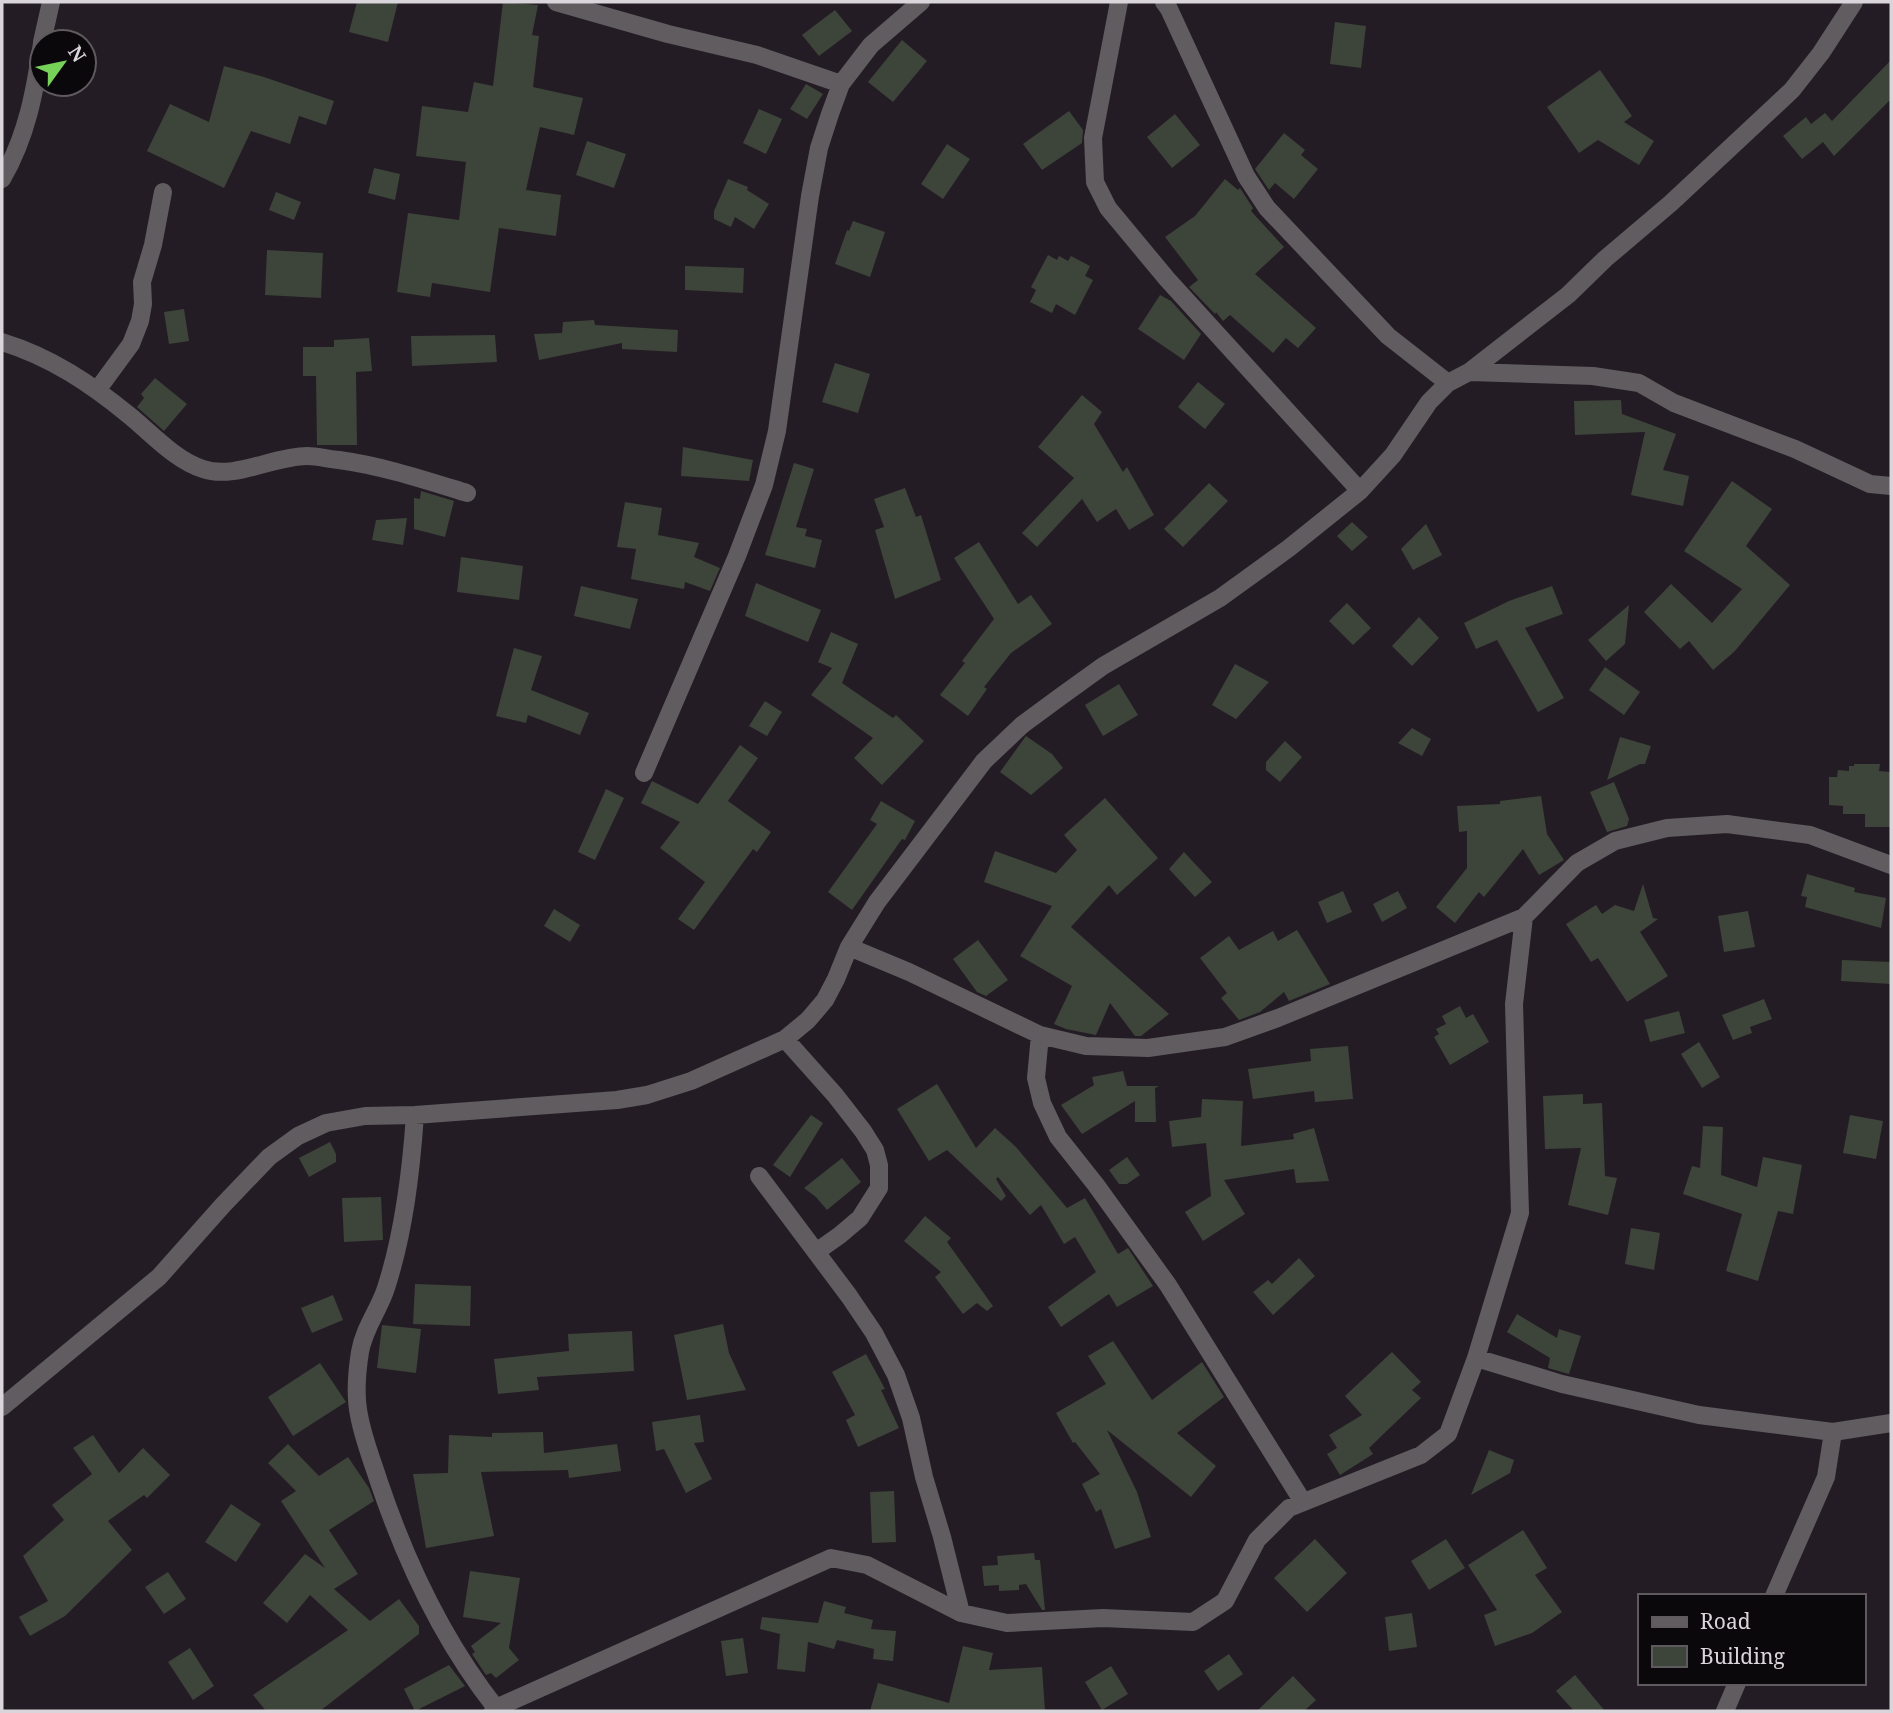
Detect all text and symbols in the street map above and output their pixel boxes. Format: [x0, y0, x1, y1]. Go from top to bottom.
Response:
north arrow [28, 28, 98, 98]
text: N [62, 40, 92, 67]
legend [1638, 1594, 1865, 1685]
text: Road [1700, 1607, 1751, 1635]
text: Building [1700, 1642, 1785, 1670]

